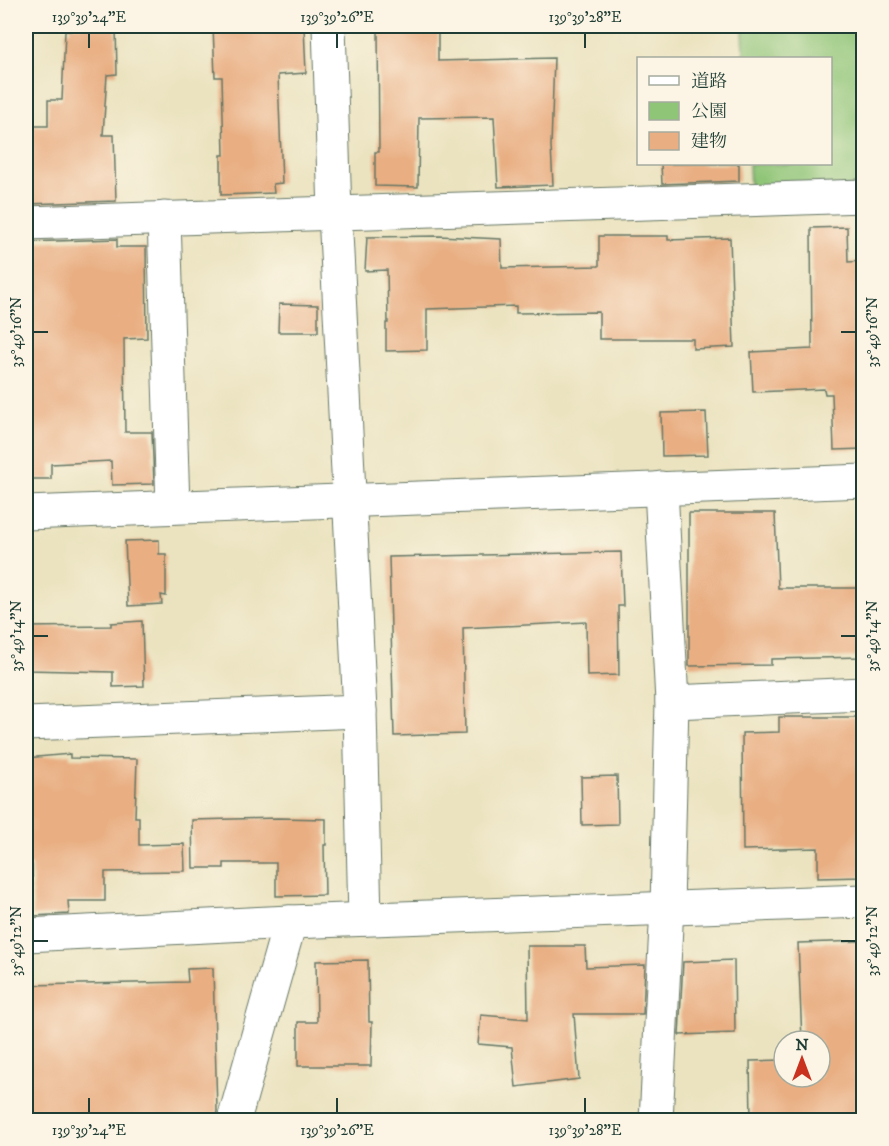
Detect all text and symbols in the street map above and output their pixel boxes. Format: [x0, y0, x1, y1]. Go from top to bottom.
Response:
text: 139°39'24"E [52, 8, 127, 27]
text: 139°39'26"E [300, 8, 374, 27]
text: 139°39'28"E [548, 8, 622, 27]
legend [637, 57, 832, 165]
text: 道路 [691, 71, 727, 93]
text: 公園 [691, 101, 727, 123]
text: 建物 [691, 131, 727, 153]
text: 35°49'16"N [7, 297, 26, 367]
text: 35°49'16"N [863, 297, 882, 367]
text: 35°49'14"N [7, 600, 26, 672]
text: 35°49'14"N [863, 600, 882, 672]
text: 35°49'12"N [7, 906, 26, 976]
text: 35°49'12"N [863, 906, 882, 976]
north arrow [772, 1029, 832, 1089]
text: N [795, 1035, 809, 1055]
text: 139°39'24"E [52, 1121, 127, 1140]
text: 139°39'26"E [300, 1121, 374, 1140]
text: 139°39'28"E [548, 1121, 622, 1140]

